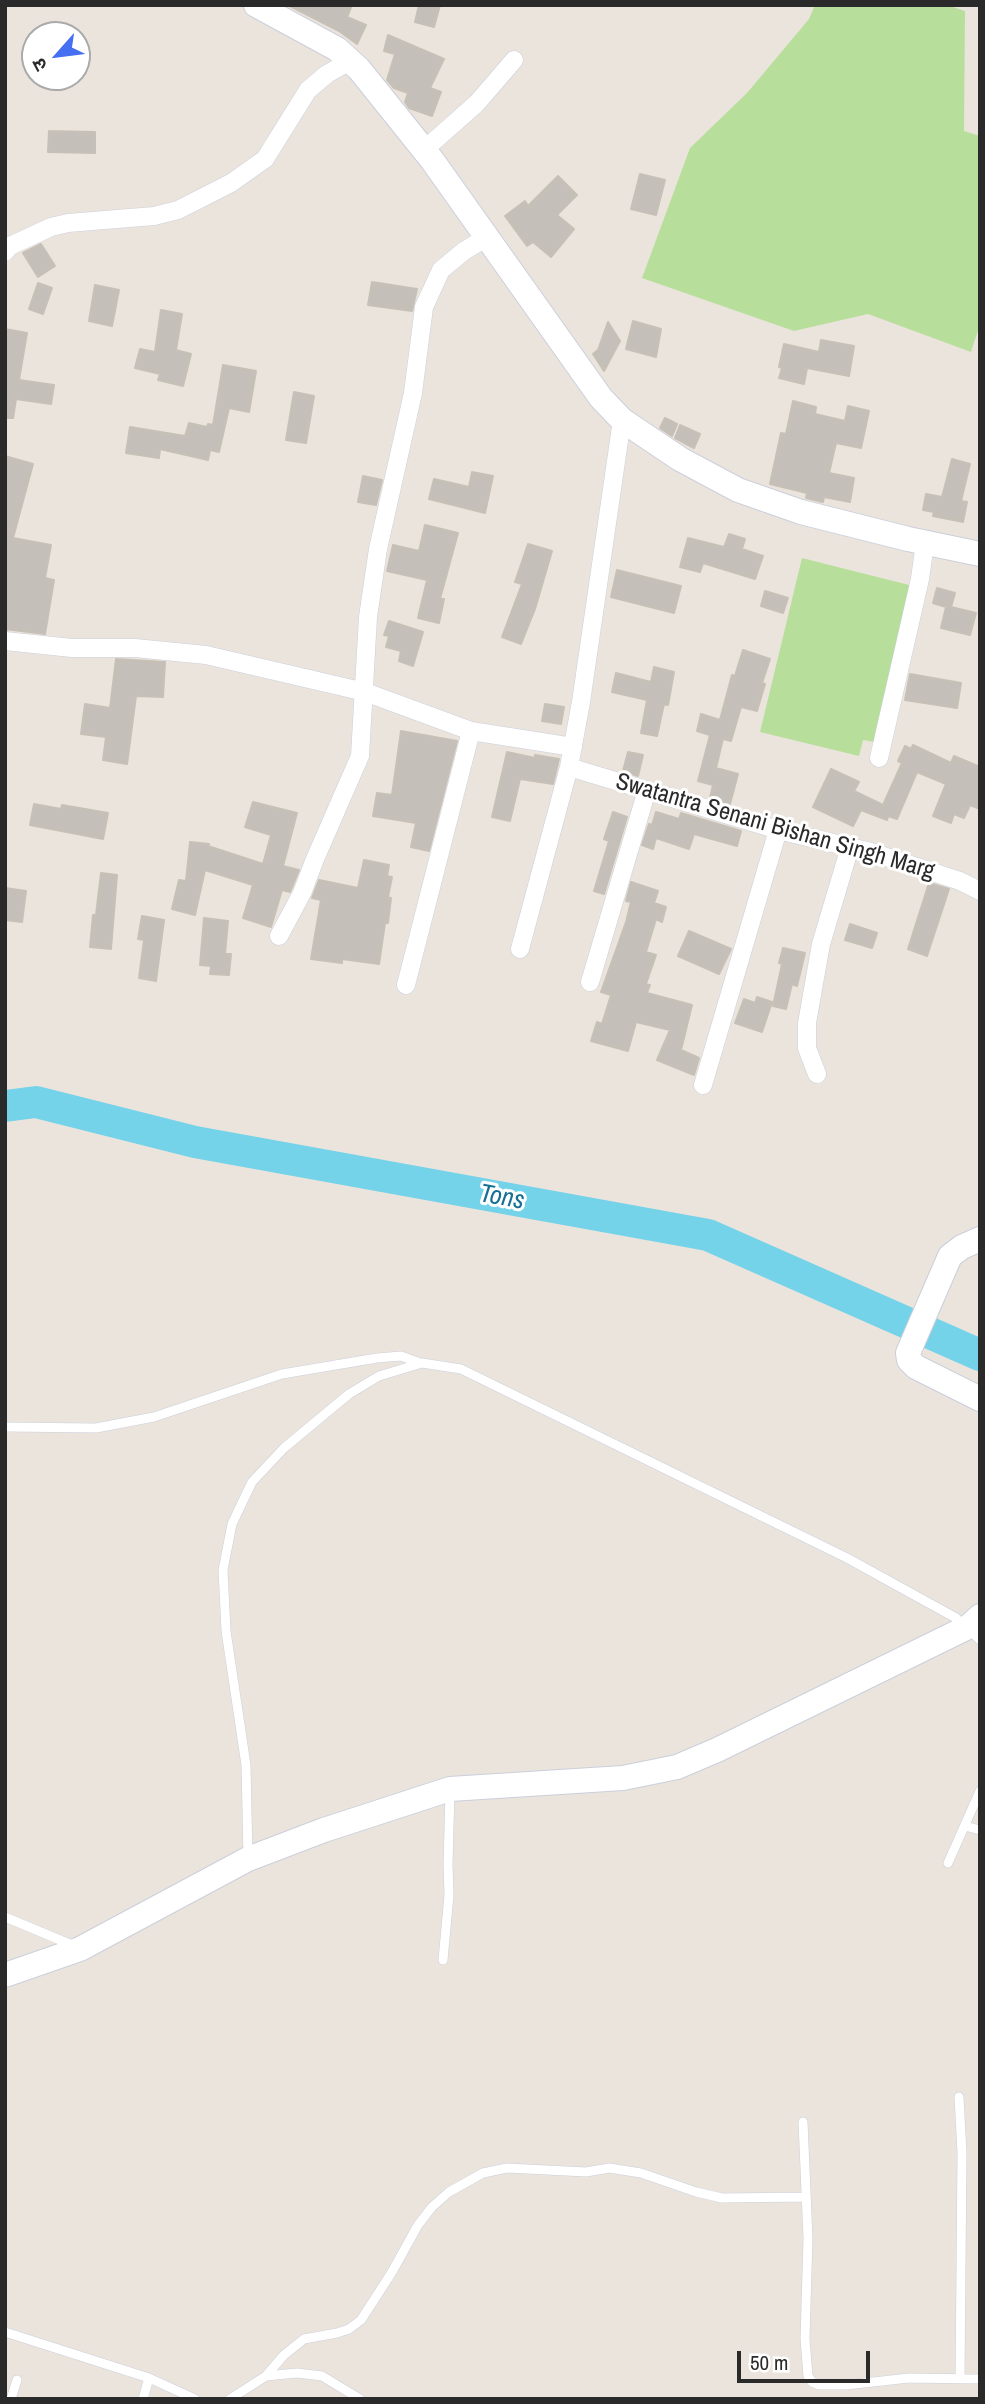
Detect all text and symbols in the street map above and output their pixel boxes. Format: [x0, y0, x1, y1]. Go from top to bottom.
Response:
north arrow [21, 21, 91, 91]
text: उ [25, 54, 53, 76]
street label: Swatantra Senani Bishan Singh Marg [612, 768, 938, 886]
water label: Tons [477, 1179, 527, 1217]
scale bar [740, 2338, 873, 2382]
text: 50 m [750, 2348, 788, 2377]

